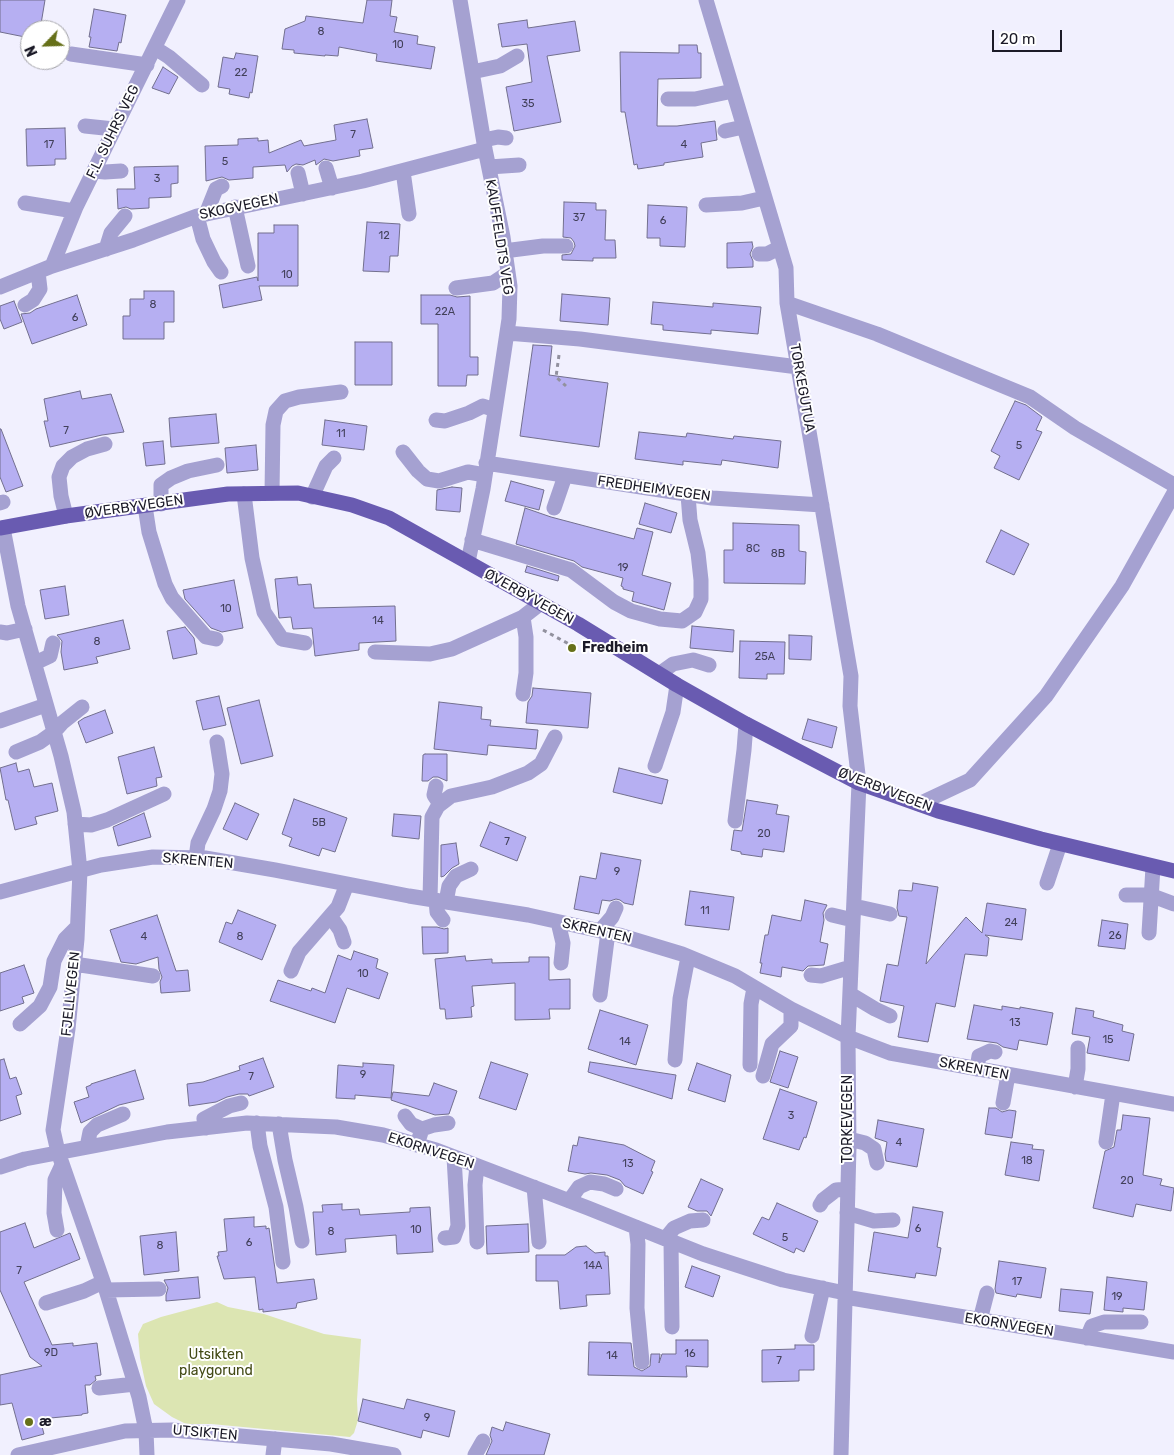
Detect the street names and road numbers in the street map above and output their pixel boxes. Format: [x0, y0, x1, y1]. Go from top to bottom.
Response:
street label: F.L. SUHRS VEG [83, 82, 143, 182]
street label: KAUFFELDTS VEG [482, 178, 516, 296]
street label: SKOGVEGEN [198, 190, 280, 224]
street label: TORKEGUTUA [786, 342, 818, 434]
street label: FREDHEIMVEGEN [596, 473, 712, 505]
street label: ØVERBYVEGEN [84, 492, 184, 522]
street label: ØVERBYVEGEN [481, 566, 577, 628]
street label: ØVERBYVEGEN [836, 764, 934, 816]
street label: SKRENTEN [162, 850, 234, 872]
street label: SKRENTEN [561, 915, 633, 947]
street label: FJELLVEGEN [58, 951, 84, 1037]
street label: SKRENTEN [938, 1054, 1010, 1084]
street label: TORKEVEGEN [840, 1075, 856, 1163]
street label: EKORNVEGEN [386, 1129, 476, 1173]
street label: EKORNVEGEN [963, 1310, 1055, 1340]
street label: UTSIKTEN [172, 1422, 238, 1444]

